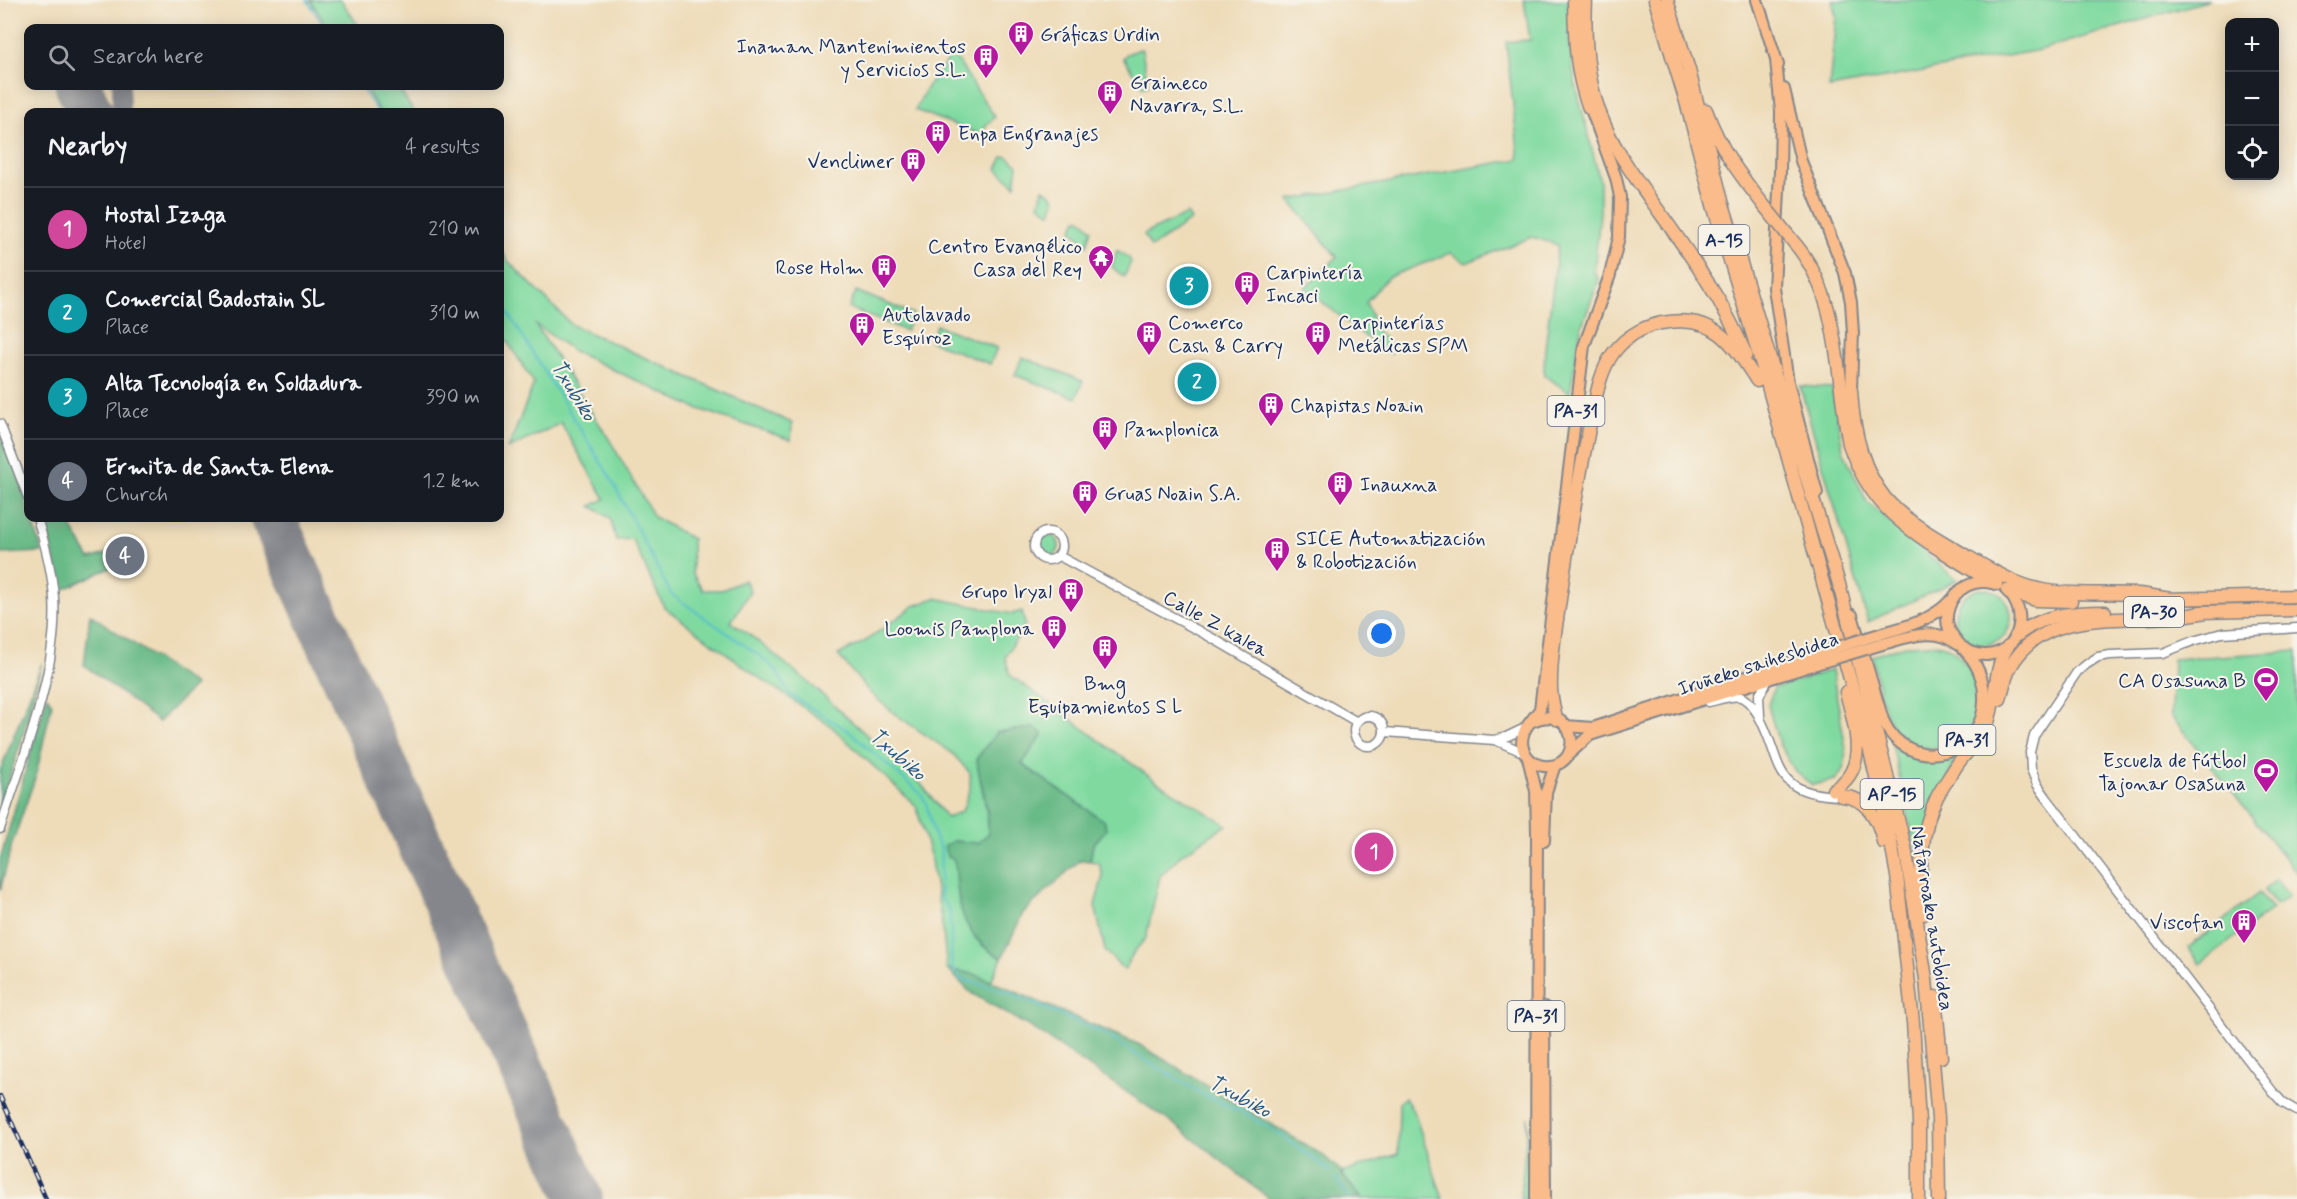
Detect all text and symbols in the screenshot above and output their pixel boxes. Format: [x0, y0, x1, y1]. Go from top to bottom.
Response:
map controls [2225, 18, 2279, 180]
button: + [2225, 18, 2279, 72]
building icon: Gráficas Urdin [1006, 19, 1036, 57]
place label: Gráficas Urdin [1040, 22, 1160, 49]
search box [24, 24, 504, 90]
place label: Inaman Mantenimientos y Servicios S.L. [736, 34, 966, 84]
icon: search [45, 41, 78, 74]
building icon: Inaman Mantenimientos y Servicios S.L. [971, 42, 1001, 80]
text: Search here [93, 43, 204, 71]
place label: Graineco Navarra, S.L. [1130, 70, 1244, 120]
button: − [2225, 72, 2279, 126]
building icon: Graineco Navarra, S.L. [1095, 78, 1125, 116]
building icon: Enpa Engranajes [923, 118, 953, 156]
place label: Enpa Engranajes [958, 121, 1099, 150]
button: locate [2225, 126, 2279, 180]
text: Nearby [48, 130, 127, 164]
text: 4 results [405, 134, 480, 161]
building icon: Venclimer [898, 146, 928, 184]
place label: Venclimer [808, 149, 895, 176]
text: Hostal Izaga [105, 202, 227, 230]
text: 1 [63, 216, 72, 243]
text: 210 m [428, 216, 480, 243]
road number: A-15 [1698, 225, 1750, 255]
text: Hotel [105, 230, 146, 257]
place label: Centro Evangélico Casa del Rey [928, 234, 1082, 284]
temple icon: Centro Evangélico Casa del Rey [1086, 243, 1116, 281]
building icon: Rose Holm [869, 252, 899, 290]
place label: Rose Holm [776, 255, 864, 282]
place label: Carpintería Incaci [1266, 260, 1363, 310]
pin: 3 [1170, 264, 1208, 308]
building icon: Carpintería Incaci [1232, 269, 1262, 307]
text: Comercial Badostain SL [105, 286, 325, 314]
text: 2 [63, 300, 72, 327]
text: 310 m [429, 300, 480, 327]
place label: Autolavado Esquíroz [882, 302, 971, 352]
building icon: Autolavado Esquíroz [847, 310, 877, 348]
place label: Comerco Cash & Carry [1168, 310, 1283, 360]
place label: Carpinterías Metálicas SPM [1338, 310, 1469, 360]
text: Place [105, 314, 149, 341]
building icon: Comerco Cash & Carry [1134, 319, 1164, 357]
building icon: Carpinterías Metálicas SPM [1303, 319, 1333, 357]
water label: Txubiko [543, 355, 603, 427]
pin: 2 [1178, 360, 1216, 404]
text: Alta Tecnología en Soldadura [105, 370, 361, 398]
text: 3 [63, 384, 72, 411]
text: 390 m [426, 384, 480, 411]
building icon: Chapistas Noain [1256, 390, 1286, 428]
place label: Chapistas Noain [1290, 393, 1424, 420]
road number: PA-31 [1548, 396, 1604, 426]
text: Place [105, 398, 149, 425]
building icon: Pamplonica [1090, 414, 1120, 452]
place label: Pamplonica [1124, 417, 1219, 444]
text: Ermita de Santa Elena [105, 454, 333, 482]
text: 4 [62, 468, 73, 495]
text: 1.2 km [423, 468, 480, 495]
building icon: Inauxna [1325, 469, 1355, 507]
place label: Inauxna [1360, 472, 1438, 499]
building icon: Gruas Noain S.A. [1070, 478, 1100, 516]
place label: Gruas Noain S.A. [1104, 481, 1240, 508]
text: Church [105, 482, 168, 509]
place label: SICE Automatización & Robotización [1296, 526, 1486, 576]
pin: 4 [106, 534, 144, 578]
building icon: SICE Automatización & Robotización [1262, 535, 1292, 573]
building icon: Grupo Iryal [1056, 576, 1086, 614]
place label: Grupo Iryal [961, 579, 1052, 606]
street label: Calle Z kalea [1158, 584, 1273, 665]
road number: PA-30 [2124, 597, 2184, 627]
building icon: Loomis Pamplona [1039, 613, 1069, 651]
place label: Loomis Pamplona [885, 616, 1035, 643]
your location [1367, 619, 1396, 648]
street label: Iruñeko saihesbidea [1675, 626, 1842, 703]
building icon: Bmg Equipamientos S L [1090, 633, 1120, 671]
sports icon: CA Osasuna B [2251, 665, 2281, 703]
place label: CA Osasuna B [2118, 668, 2246, 695]
place label: Bmg Equipamientos S L [1028, 671, 1182, 721]
water label: Txubiko [863, 722, 933, 788]
road number: PA-31 [1938, 725, 1996, 755]
place label: Escuela de fútbol Tajonar Osasuna [2098, 748, 2246, 798]
sports icon: Escuela de fútbol Tajonar Osasuna [2251, 756, 2281, 794]
road number: AP-15 [1860, 779, 1924, 809]
street label: Nafarroako autobidea [1904, 824, 1959, 1013]
pin: 1 [1354, 830, 1394, 874]
building icon: Viscofan [2229, 907, 2259, 945]
place label: Viscofan [2150, 910, 2224, 937]
road number: PA-31 [1508, 1001, 1564, 1031]
water label: Txubiko [1203, 1069, 1277, 1125]

